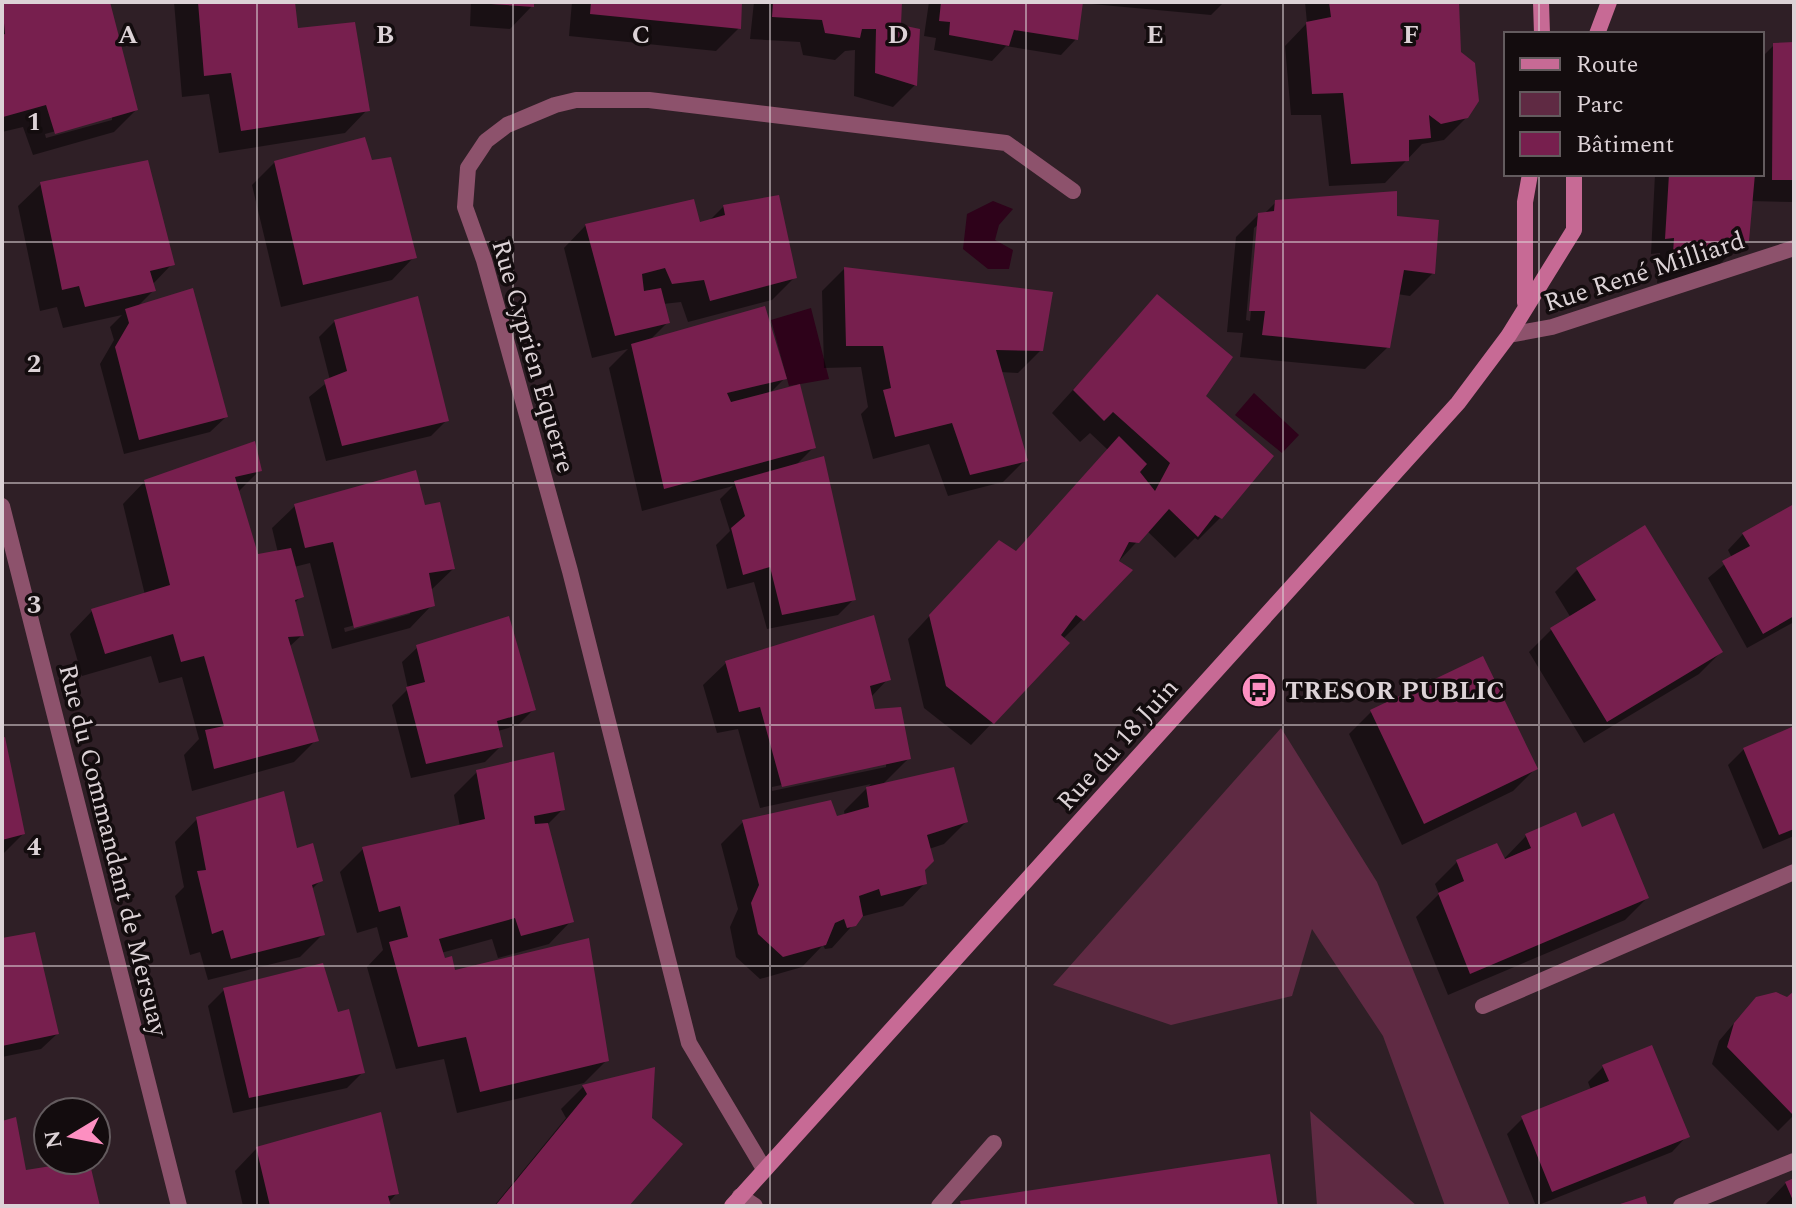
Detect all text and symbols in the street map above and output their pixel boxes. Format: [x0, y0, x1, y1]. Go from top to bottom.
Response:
text: A [118, 15, 138, 55]
text: B [376, 15, 394, 55]
text: C [632, 15, 650, 55]
text: D [888, 15, 908, 55]
text: E [1146, 15, 1164, 55]
text: F [1403, 15, 1419, 55]
legend [1504, 32, 1764, 176]
text: Route [1576, 47, 1638, 83]
text: Parc [1576, 87, 1624, 123]
text: 1 [27, 102, 41, 142]
text: Bâtiment [1576, 127, 1674, 163]
street label: Rue René Milliard [1539, 221, 1750, 323]
street label: Rue Cyprien Equerre [481, 235, 586, 478]
text: 2 [27, 344, 41, 384]
text: 3 [27, 585, 41, 625]
street label: Rue du Commandant de Mersuay [47, 660, 179, 1042]
street label: Rue du 18 Juin [1047, 669, 1188, 820]
bus stop icon: TRESOR PUBLIC [1240, 671, 1278, 709]
place label: TRESOR PUBLIC [1285, 671, 1505, 711]
text: 4 [27, 827, 42, 867]
north arrow [32, 1096, 112, 1176]
text: N [36, 1127, 72, 1151]

